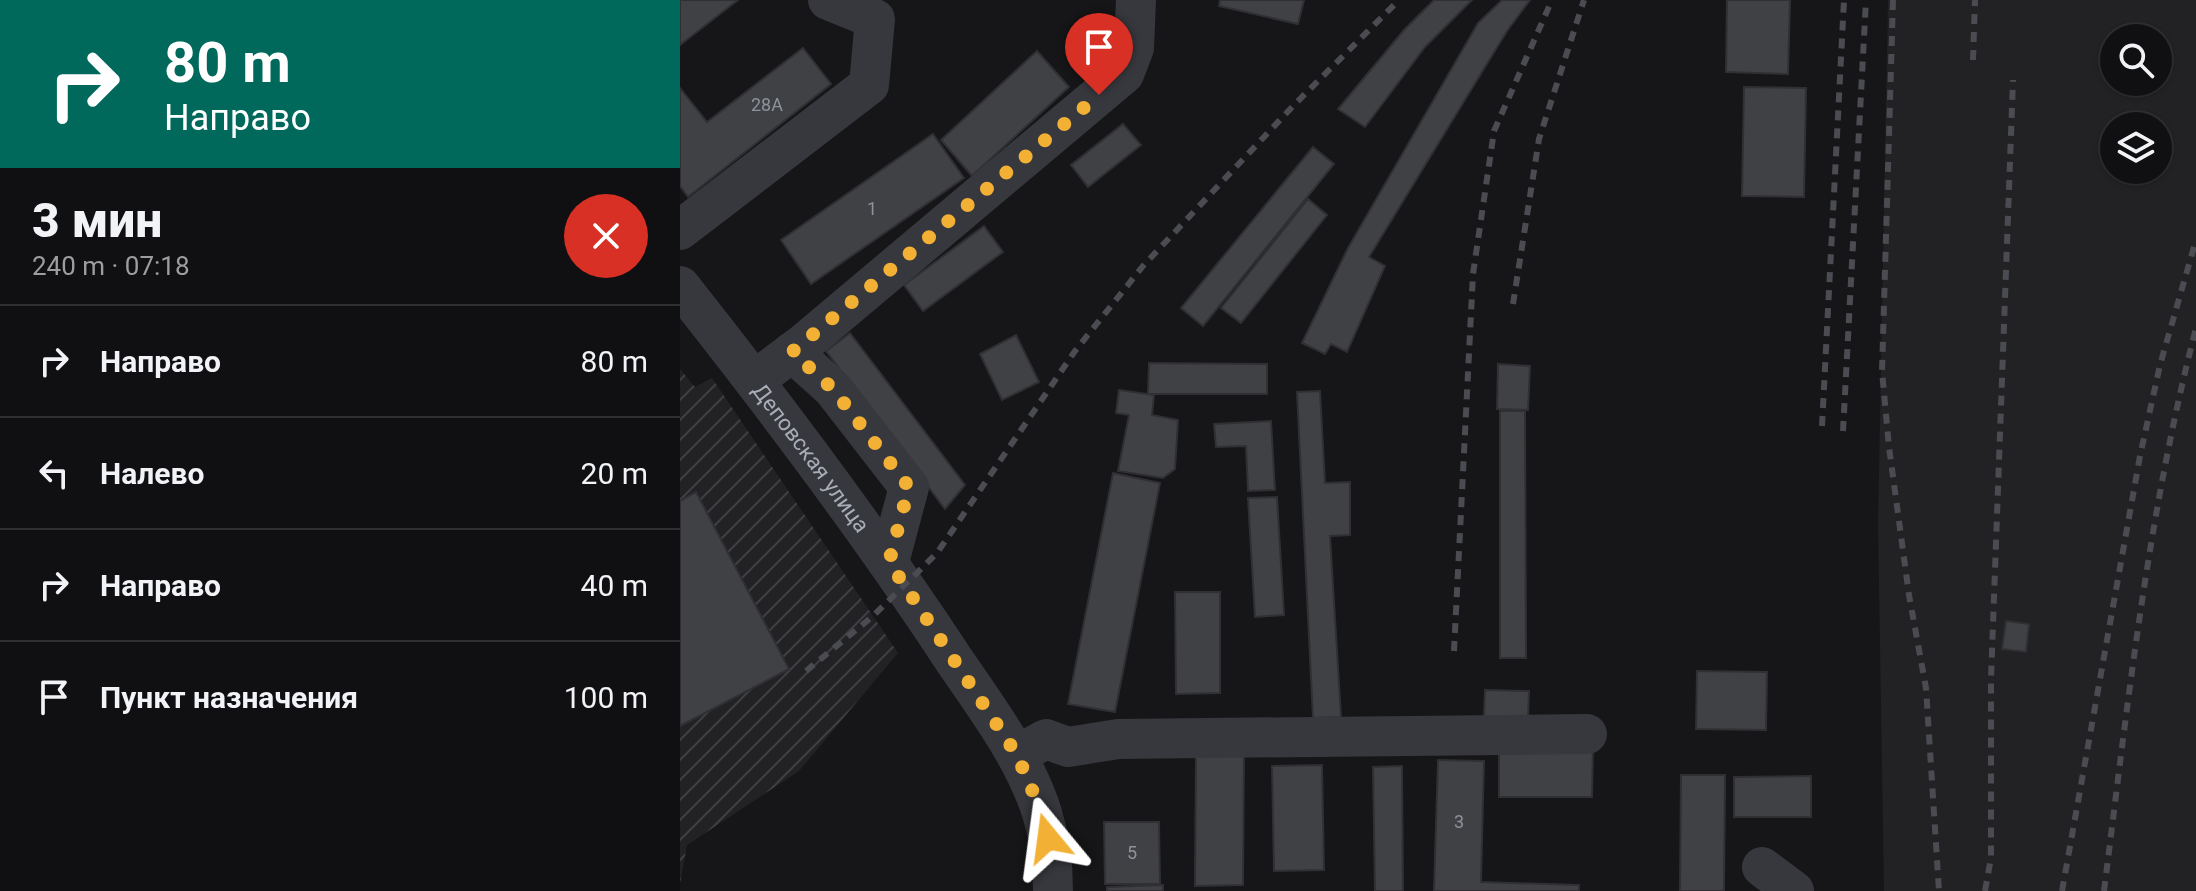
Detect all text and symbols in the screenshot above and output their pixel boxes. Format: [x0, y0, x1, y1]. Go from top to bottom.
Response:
pin [1065, 13, 1133, 95]
map controls [2100, 24, 2172, 184]
button: search [2100, 24, 2172, 96]
icon: arrive [1077, 25, 1121, 69]
text: 80 m [164, 30, 291, 96]
icon: right [32, 32, 136, 136]
house number: 28А [751, 94, 783, 115]
text: Направо [164, 97, 311, 139]
button: layers [2100, 112, 2172, 184]
text: 3 мин [32, 192, 162, 249]
button: close [564, 194, 648, 278]
house number: 1 [867, 198, 877, 219]
text: 240 m · 07:18 [32, 251, 190, 281]
icon: right [32, 339, 76, 383]
text: Направо [100, 344, 221, 379]
text: 80 m [581, 344, 648, 379]
street label: Деповская улица [747, 378, 874, 537]
icon: left [32, 451, 76, 495]
text: Налево [100, 456, 204, 491]
text: 20 m [581, 456, 648, 491]
icon: right [32, 563, 76, 607]
text: Направо [100, 568, 221, 603]
text: 40 m [581, 568, 648, 603]
icon: arrive [32, 675, 76, 719]
text: Пункт назначения [100, 680, 358, 715]
text: 100 m [564, 680, 648, 715]
position arrow [1006, 796, 1090, 880]
house number: 3 [1454, 811, 1464, 832]
house number: 5 [1127, 842, 1137, 863]

